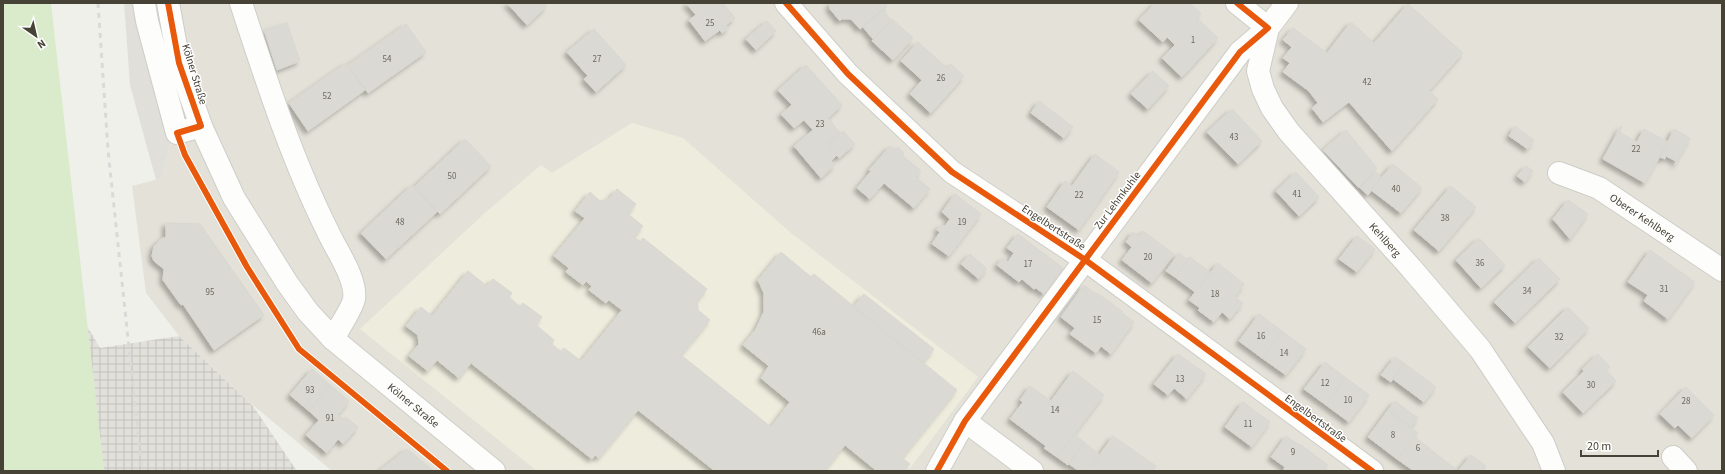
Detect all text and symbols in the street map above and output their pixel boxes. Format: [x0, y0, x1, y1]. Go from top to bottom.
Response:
north arrow [16, 16, 56, 56]
house number: 25 [706, 17, 715, 30]
house number: 1 [1191, 34, 1195, 47]
text: N [34, 36, 49, 52]
street label: Kölner Straße [178, 42, 211, 107]
house number: 54 [383, 53, 392, 66]
house number: 27 [593, 53, 602, 66]
house number: 26 [937, 72, 946, 85]
house number: 42 [1363, 76, 1372, 89]
house number: 52 [323, 90, 332, 103]
house number: 23 [816, 118, 825, 131]
house number: 43 [1230, 131, 1239, 144]
house number: 22 [1632, 143, 1641, 156]
street label: Zur Lehmkuhle [1091, 168, 1144, 232]
house number: 50 [448, 170, 457, 183]
house number: 40 [1392, 183, 1401, 196]
house number: 41 [1293, 188, 1301, 201]
house number: 22 [1075, 189, 1084, 202]
street label: Oberer Kehlberg [1607, 190, 1678, 245]
street label: Engelbertstraße [1019, 201, 1089, 254]
house number: 38 [1441, 212, 1450, 225]
house number: 48 [396, 216, 405, 229]
house number: 19 [958, 216, 967, 229]
street label: Kehlberg [1366, 219, 1405, 261]
house number: 20 [1144, 251, 1153, 264]
house number: 36 [1476, 257, 1485, 270]
house number: 17 [1024, 258, 1033, 271]
house number: 31 [1660, 283, 1668, 296]
house number: 34 [1523, 285, 1532, 298]
house number: 95 [206, 286, 215, 299]
house number: 18 [1211, 288, 1220, 301]
house number: 15 [1093, 314, 1102, 327]
house number: 46a [812, 326, 826, 339]
house number: 16 [1257, 330, 1266, 343]
house number: 32 [1555, 331, 1564, 344]
house number: 14 [1280, 347, 1289, 360]
house number: 13 [1176, 373, 1185, 386]
house number: 12 [1321, 377, 1330, 390]
house number: 30 [1587, 379, 1596, 392]
street label: Kölner Straße [384, 380, 443, 432]
house number: 93 [306, 384, 315, 397]
street label: Engelbertstraße [1282, 391, 1350, 446]
house number: 10 [1344, 394, 1353, 407]
house number: 28 [1682, 395, 1691, 408]
house number: 14 [1051, 404, 1060, 417]
house number: 91 [326, 412, 334, 425]
house number: 11 [1244, 418, 1252, 431]
house number: 8 [1391, 429, 1396, 442]
scale bar [1581, 432, 1658, 458]
text: 20 m [1587, 438, 1611, 455]
house number: 6 [1416, 442, 1421, 455]
house number: 9 [1291, 446, 1296, 459]

